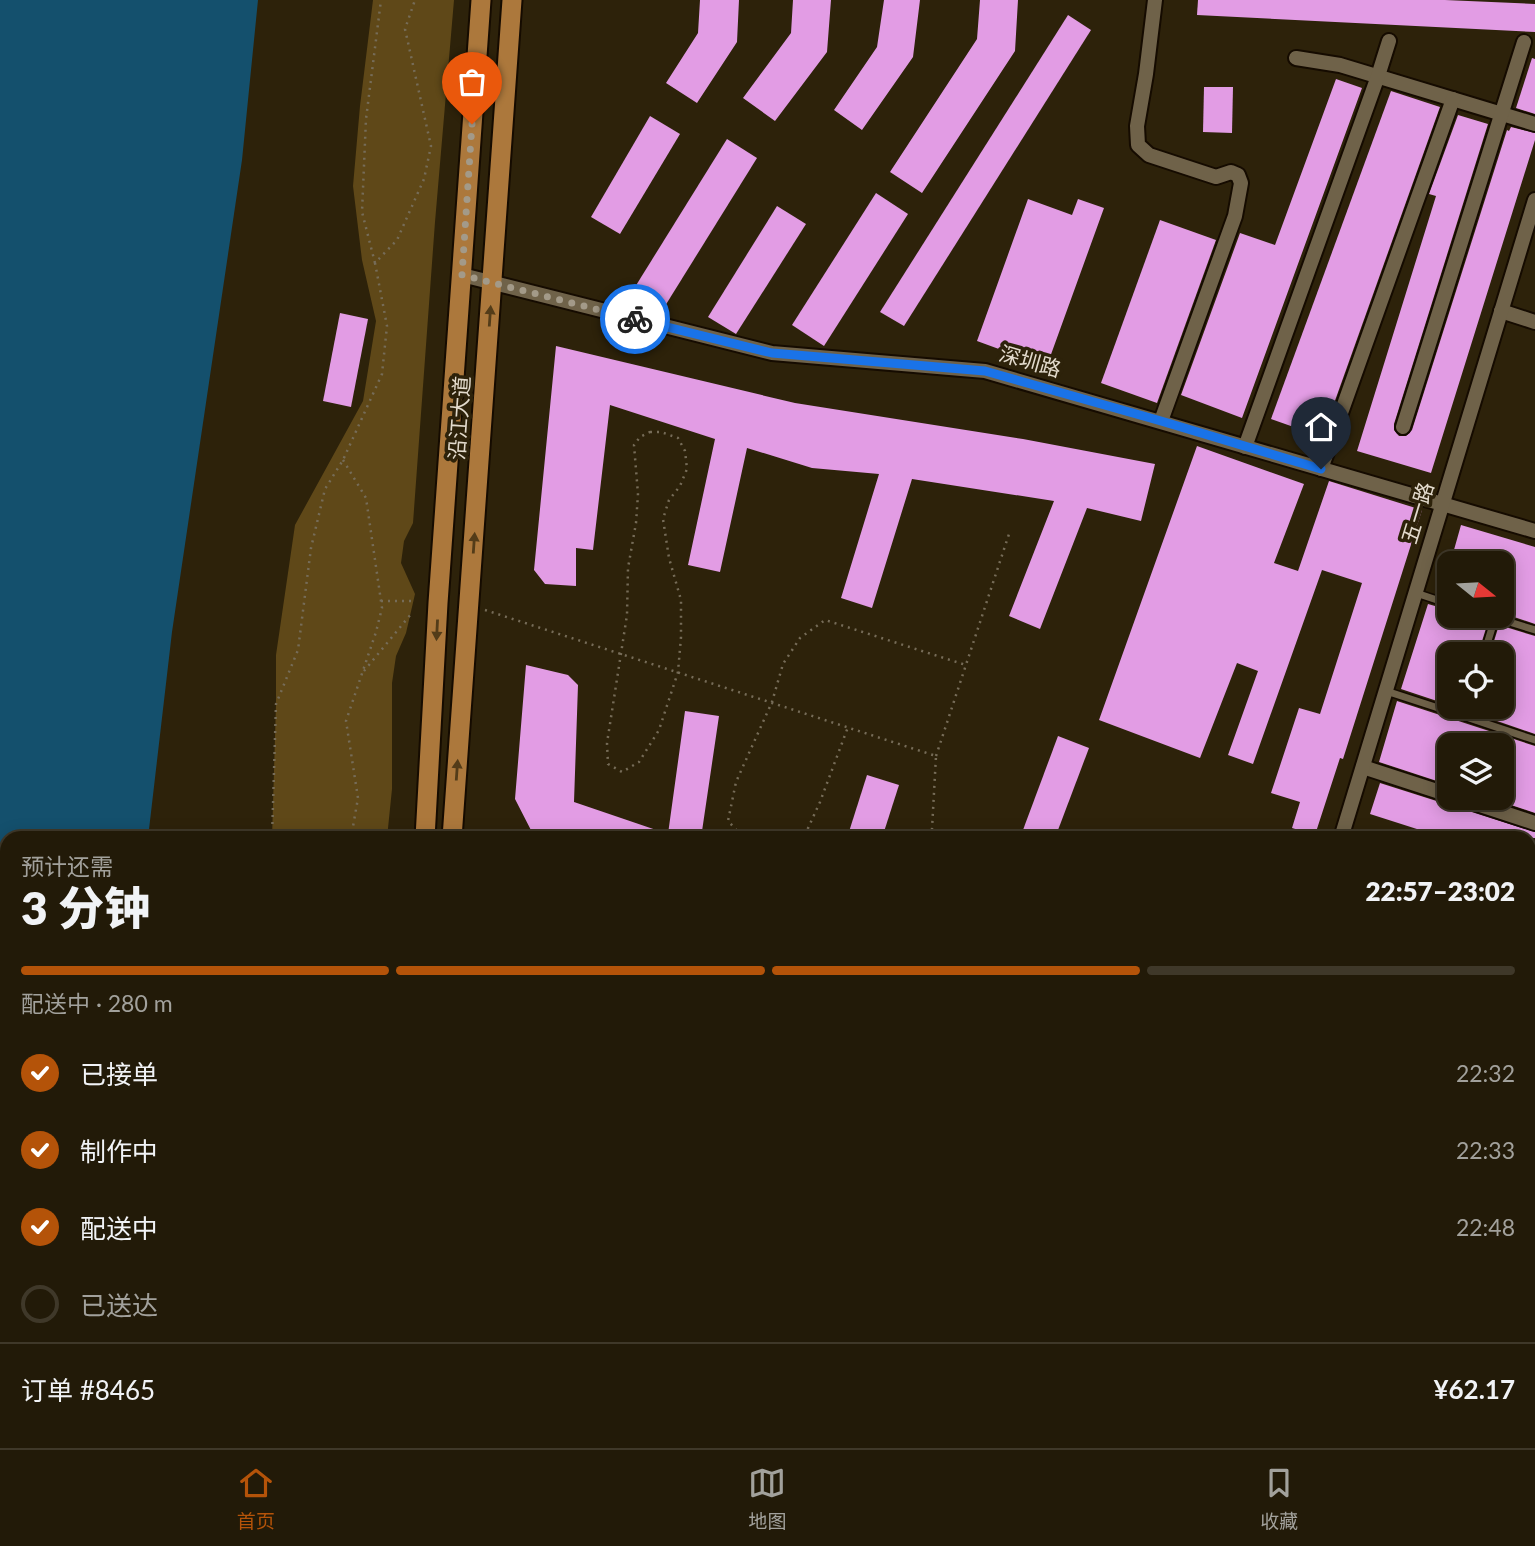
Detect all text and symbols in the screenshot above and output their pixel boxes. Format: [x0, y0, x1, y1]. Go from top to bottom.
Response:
pin [442, 52, 502, 124]
icon: bag [453, 63, 491, 101]
courier [600, 284, 670, 354]
icon: bike [616, 300, 654, 338]
one-way arrow [485, 305, 496, 327]
street label: 深圳路 [997, 340, 1064, 381]
street label: 沿江大道 [443, 375, 474, 461]
pin [1291, 397, 1351, 469]
icon: home [1302, 408, 1340, 446]
street label: 五一路 [1395, 479, 1438, 546]
one-way arrow [469, 532, 480, 554]
north arrow [1437, 551, 1514, 628]
map controls [1437, 551, 1514, 810]
one-way arrow [431, 619, 442, 641]
button: locate [1437, 642, 1514, 719]
button: layers [1437, 733, 1514, 810]
one-way arrow [452, 759, 463, 781]
text: 预计还需 [21, 852, 113, 880]
text: 22:57–23:02 [1365, 875, 1515, 907]
text: 3 分钟 [21, 880, 150, 935]
text: 配送中 · 280 m [21, 989, 173, 1017]
icon: check [21, 1054, 59, 1092]
text: 已接单 [80, 1058, 158, 1090]
text: 22:32 [1456, 1059, 1515, 1087]
icon: check [21, 1131, 59, 1169]
text: 制作中 [80, 1135, 158, 1167]
text: 22:33 [1456, 1136, 1515, 1164]
icon: check [21, 1208, 59, 1246]
text: 配送中 [80, 1212, 158, 1244]
text: 22:48 [1456, 1213, 1515, 1241]
text: 已送达 [80, 1289, 158, 1321]
text: ¥62.17 [1433, 1373, 1515, 1405]
text: 订单 #8465 [21, 1374, 155, 1406]
tab: 首页 [237, 1464, 275, 1533]
tab: 地图 [748, 1464, 786, 1533]
tab: 收藏 [1260, 1464, 1298, 1533]

